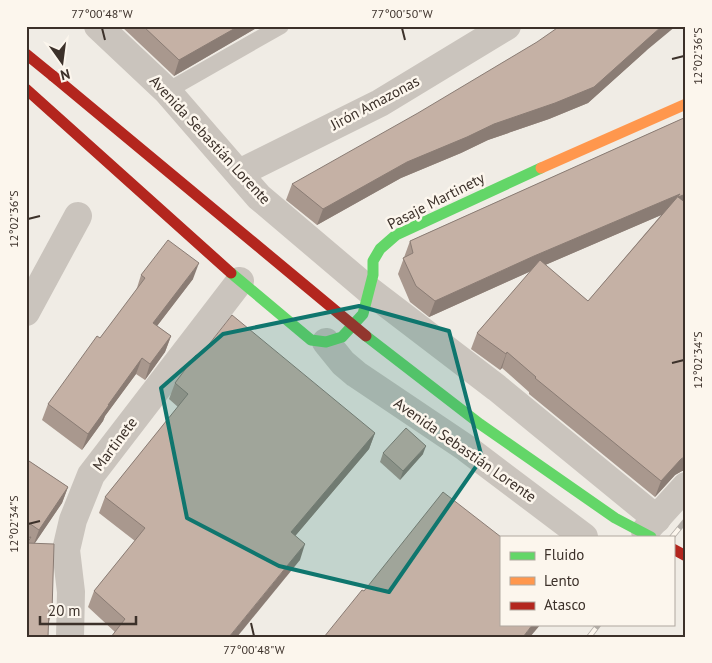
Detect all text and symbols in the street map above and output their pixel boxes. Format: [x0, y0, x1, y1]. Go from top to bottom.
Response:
text: 77°00'48"W [71, 6, 133, 21]
text: 77°00'50"W [371, 6, 433, 21]
text: 12°02'36"S [690, 27, 705, 85]
north arrow [38, 38, 88, 88]
text: N [59, 65, 72, 84]
street label: Avenida Sebastián Lorente [146, 71, 275, 208]
street label: Jirón Amazonas [326, 71, 423, 134]
street label: Pasaje Martinety [384, 168, 488, 233]
text: 12°02'36"S [6, 190, 21, 248]
text: 12°02'34"S [690, 331, 705, 389]
street label: Avenida Sebastián Lorente [391, 393, 540, 506]
street label: Martinete [88, 413, 141, 474]
text: 12°02'34"S [6, 495, 21, 553]
legend [500, 536, 674, 626]
text: Fluido [544, 545, 584, 564]
text: Lento [544, 571, 580, 590]
scale bar [40, 593, 136, 625]
text: Atasco [544, 595, 586, 614]
text: 20 m [48, 601, 81, 620]
text: 77°00'48"W [223, 642, 285, 657]

